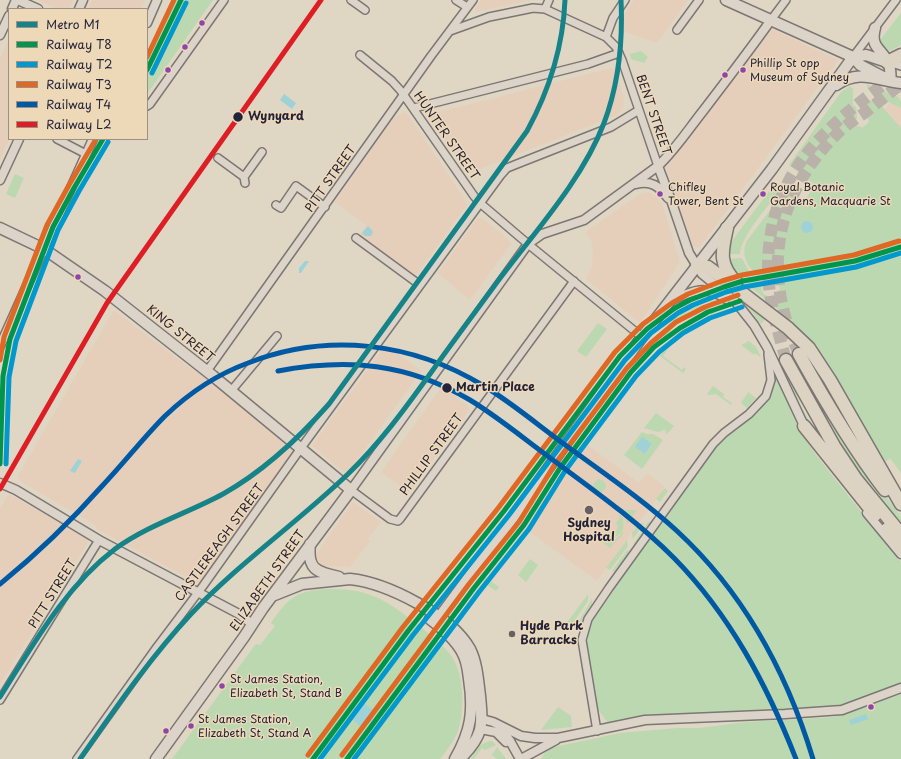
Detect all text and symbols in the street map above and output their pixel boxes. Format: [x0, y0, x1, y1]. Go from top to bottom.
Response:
legend [8, 8, 148, 140]
text: Metro M1 [46, 15, 99, 33]
unlabelled marker [197, 18, 207, 28]
text: Railway T8 [46, 35, 112, 53]
unlabelled marker [180, 42, 190, 52]
text: Railway T2 [46, 55, 112, 73]
place label: Phillip St opp Museum of Sydney [750, 57, 849, 83]
unlabelled marker [163, 65, 173, 75]
marker: Phillip St opp Museum of Sydney [738, 65, 748, 75]
unlabelled marker [720, 70, 730, 80]
street label: BENT STREET [632, 73, 674, 157]
text: Railway T3 [46, 75, 112, 93]
street label: HUNTER STREET [410, 89, 482, 183]
text: Railway T4 [46, 95, 111, 113]
marker: Wynyard [231, 110, 245, 124]
place label: Wynyard [248, 110, 304, 124]
text: Railway L2 [46, 115, 112, 133]
street label: PITT STREET [303, 143, 359, 215]
place label: Chifley Tower, Bent St [668, 181, 744, 207]
place label: Royal Botanic Gardens, Macquarie St [770, 181, 891, 207]
marker: Chifley Tower, Bent St [655, 189, 665, 199]
marker: Royal Botanic Gardens, Macquarie St [758, 189, 768, 199]
unlabelled marker [73, 272, 83, 282]
street label: KING STREET [143, 302, 217, 366]
marker: Martin Place [440, 381, 454, 395]
place label: Martin Place [456, 381, 535, 395]
street label: PHILLIP STREET [397, 411, 467, 499]
street label: CASTLEREAGH STREET [173, 482, 267, 604]
marker: Sydney Hospital [583, 504, 595, 516]
place label: Sydney Hospital [563, 517, 615, 545]
street label: ELIZABETH STREET [228, 528, 308, 634]
street label: PITT STREET [26, 557, 80, 631]
place label: Hyde Park Barracks [520, 620, 583, 648]
marker: Hyde Park Barracks [507, 629, 517, 639]
place label: St James Station, Elizabeth St, Stand B [230, 673, 342, 699]
marker: St James Station, Elizabeth St, Stand B [217, 681, 227, 691]
unlabelled marker [866, 702, 876, 712]
place label: St James Station, Elizabeth St, Stand A [198, 713, 311, 739]
marker: St James Station, Elizabeth St, Stand A [186, 721, 196, 731]
unlabelled marker [161, 726, 171, 736]

